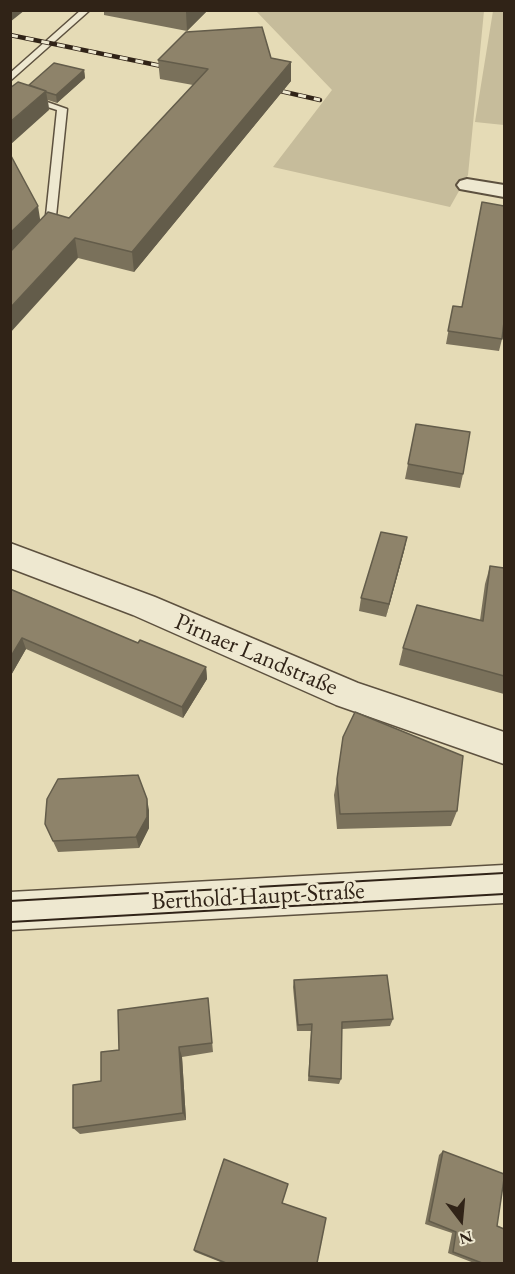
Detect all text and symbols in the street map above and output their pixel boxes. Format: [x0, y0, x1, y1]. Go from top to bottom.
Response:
street label: Pirnaer Landstraße [170, 608, 342, 702]
street label: Berthold-Haupt-Straße [151, 877, 365, 917]
north arrow [431, 1190, 491, 1250]
text: N [457, 1226, 475, 1250]

